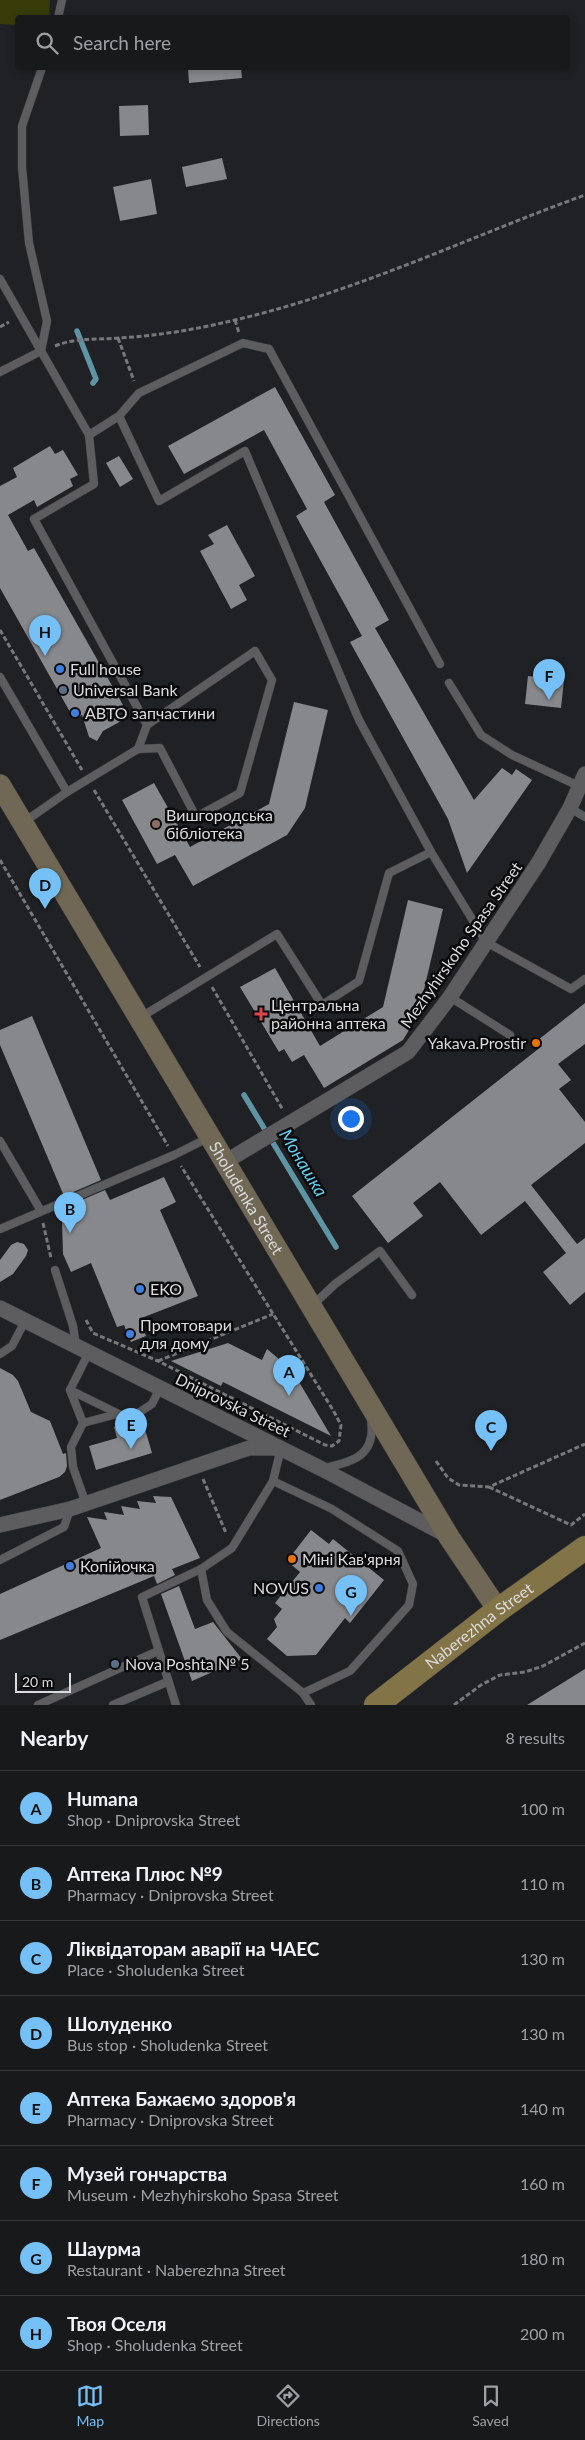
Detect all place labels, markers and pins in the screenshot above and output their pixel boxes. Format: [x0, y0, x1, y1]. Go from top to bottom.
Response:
pin: H [29, 615, 61, 656]
place label: Full house [70, 659, 141, 678]
pin: F [533, 659, 565, 700]
marker: Full house [54, 663, 66, 675]
place label: Universal Bank [73, 680, 178, 699]
marker: Universal Bank [57, 684, 69, 696]
place label: АВТО запчастини [85, 703, 215, 722]
marker: АВТО запчастини [69, 707, 81, 719]
place label: Вишгородська бібліотека [166, 805, 273, 842]
marker: Вишгородська бібліотека [150, 818, 162, 830]
pin: D [29, 868, 61, 909]
place label: Центральна районна аптека [271, 995, 386, 1032]
marker: Центральна районна аптека [255, 1008, 267, 1020]
place label: Yakava.Prostir [427, 1033, 526, 1052]
marker: Yakava.Prostir [530, 1037, 542, 1049]
pin: B [54, 1192, 86, 1233]
place label: EKO [150, 1279, 182, 1298]
marker: EKO [134, 1283, 146, 1295]
place label: Промтовари для дому [140, 1315, 232, 1352]
marker: Промтовари для дому [124, 1328, 136, 1340]
pin: A [273, 1355, 305, 1396]
pin: E [115, 1408, 147, 1449]
pin: C [475, 1410, 507, 1451]
place label: Міні Кав'ярня [302, 1549, 401, 1568]
marker: Міні Кав'ярня [286, 1553, 298, 1565]
place label: Копійочка [80, 1556, 155, 1575]
marker: Копійочка [64, 1560, 76, 1572]
pin: G [335, 1575, 367, 1616]
place label: NOVUS [253, 1578, 309, 1597]
marker: NOVUS [313, 1582, 325, 1594]
place label: Nova Poshta № 5 [125, 1654, 250, 1673]
marker: Nova Poshta № 5 [109, 1658, 121, 1670]

